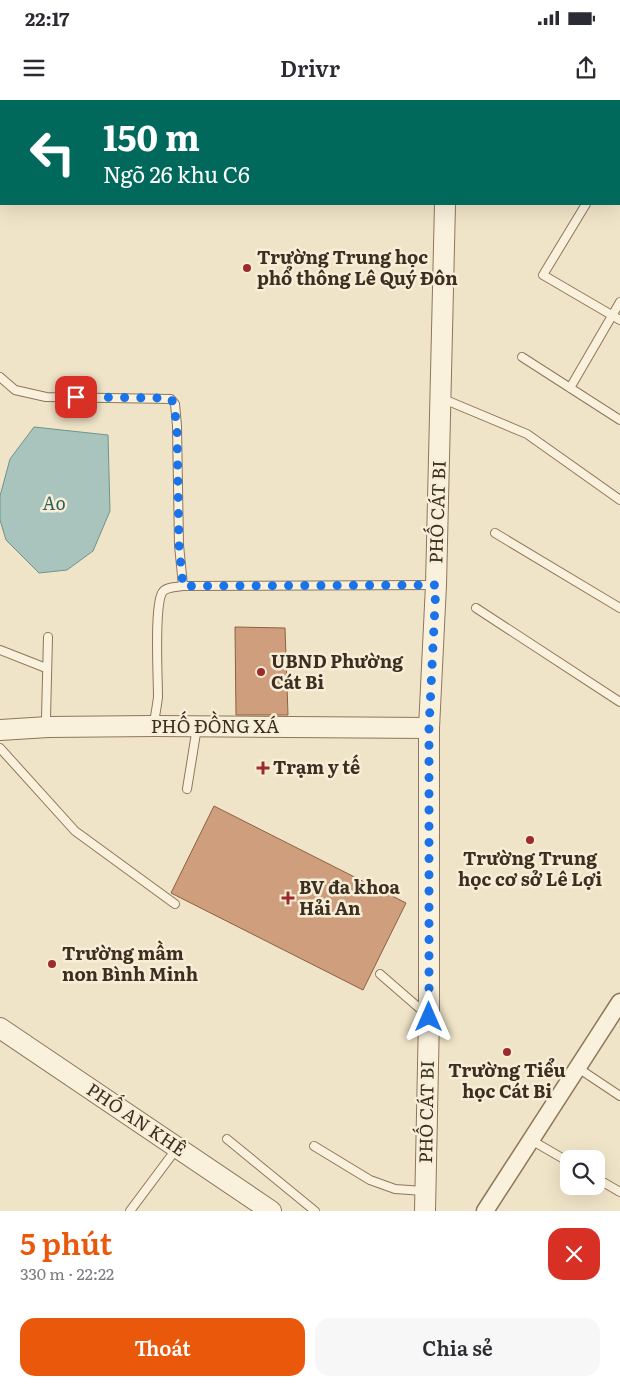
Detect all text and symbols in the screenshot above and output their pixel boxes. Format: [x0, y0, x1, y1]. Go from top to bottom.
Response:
text: 22:17 [25, 4, 69, 32]
text: Drivr [280, 51, 340, 84]
icon: menu [20, 54, 48, 82]
icon: share [572, 54, 600, 82]
text: 150 m [103, 110, 200, 162]
icon: left [20, 120, 85, 185]
text: Ngõ 26 khu C6 [103, 157, 250, 190]
place label: Trường Trung học phổ thông Lê Quý Đôn [257, 243, 458, 291]
marker: Trường Trung học phổ thông Lê Quý Đôn [241, 262, 253, 274]
pin [55, 376, 97, 418]
icon: arrive [62, 383, 90, 411]
street label: PHỐ CÁT BI [420, 460, 452, 564]
water label: Ao [42, 488, 66, 516]
place label: UBND Phường Cát Bi [271, 647, 404, 695]
marker: UBND Phường Cát Bi [255, 666, 267, 678]
street label: PHỐ ĐỒNG XÁ [151, 711, 279, 739]
place label: Trạm y tế [273, 753, 360, 780]
marker: Trạm y tế [257, 762, 269, 774]
marker: Trường Trung học cơ sở Lê Lợi [524, 834, 536, 846]
place label: Trường Trung học cơ sở Lê Lợi [458, 844, 602, 892]
place label: BV đa khoa Hải An [299, 873, 400, 921]
marker: BV đa khoa Hải An [281, 891, 295, 905]
place label: Trường mầm non Bình Minh [62, 939, 198, 987]
marker: Trường mầm non Bình Minh [46, 958, 58, 970]
position arrow [402, 990, 454, 1042]
marker: Trường Tiểu học Cát Bi [501, 1046, 513, 1058]
place label: Trường Tiểu học Cát Bi [448, 1056, 566, 1104]
street label: PHỐ CÁT BI [410, 1060, 440, 1164]
street label: PHỐ AN KHÊ [82, 1075, 193, 1162]
map controls [560, 1150, 605, 1195]
button: search [560, 1150, 605, 1195]
text: 5 phút [20, 1220, 112, 1264]
button: close [548, 1228, 600, 1280]
text: 330 m · 22:22 [20, 1261, 114, 1285]
button: Thoát [20, 1318, 305, 1376]
button: Chia sẻ [315, 1318, 600, 1376]

